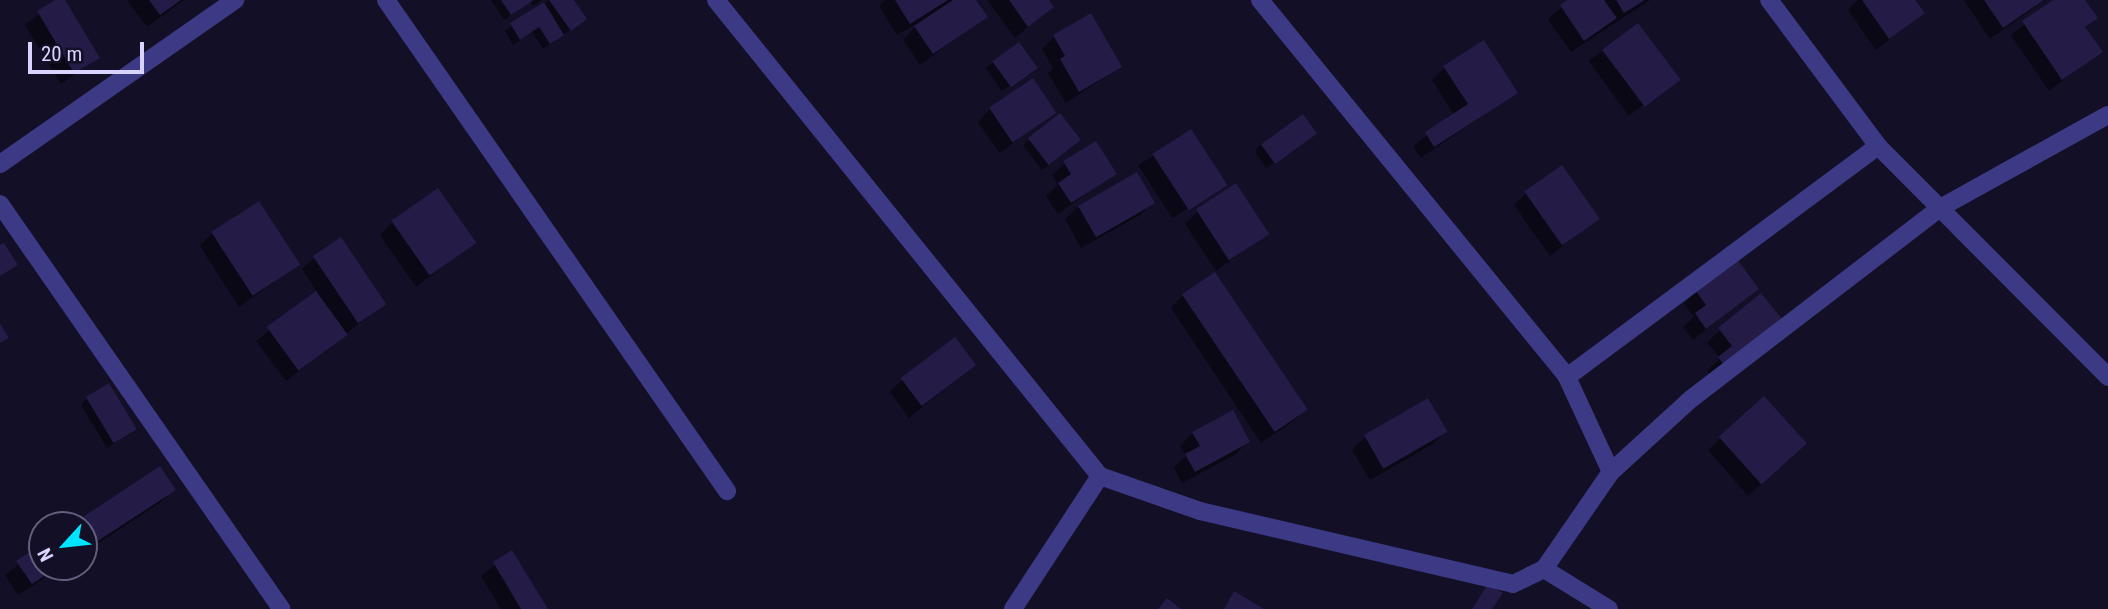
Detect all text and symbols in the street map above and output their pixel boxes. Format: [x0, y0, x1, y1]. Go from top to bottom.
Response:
scale bar [32, 28, 147, 72]
text: 20 m [41, 42, 82, 66]
north arrow [28, 511, 98, 581]
text: N [33, 544, 59, 565]

